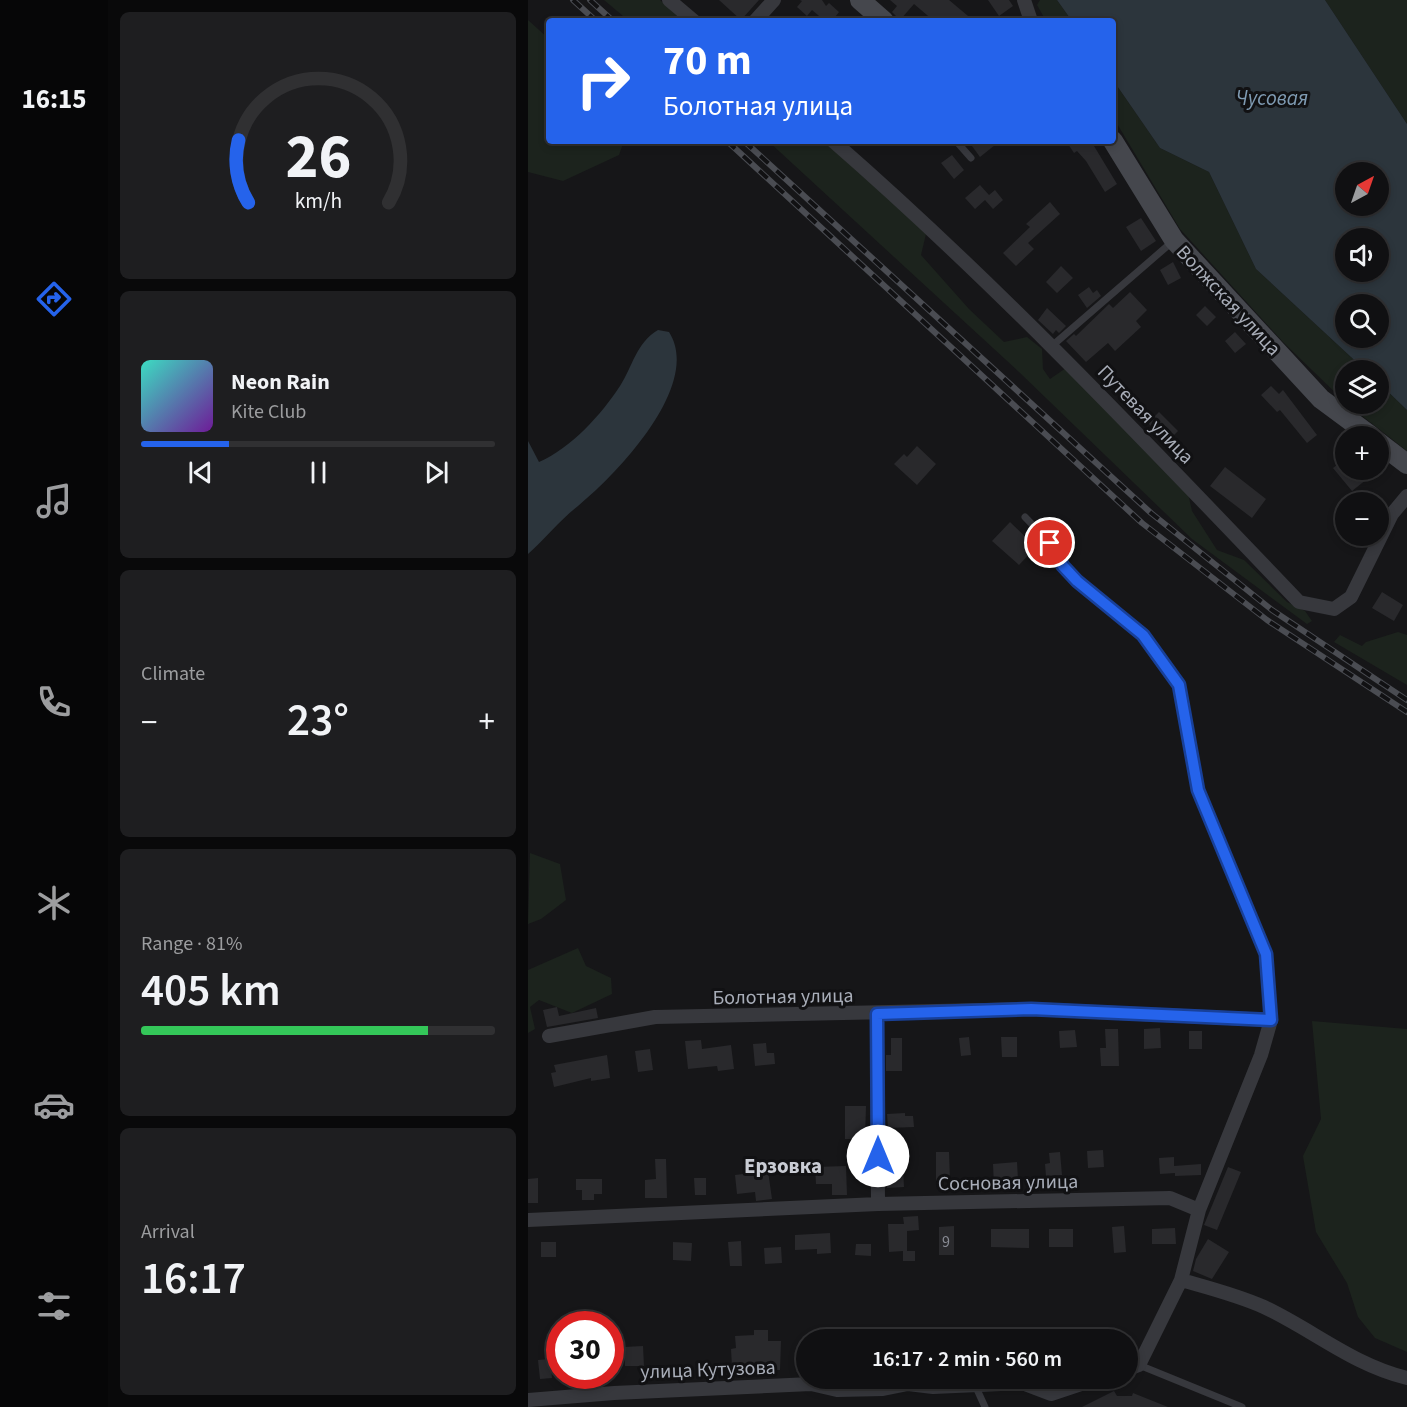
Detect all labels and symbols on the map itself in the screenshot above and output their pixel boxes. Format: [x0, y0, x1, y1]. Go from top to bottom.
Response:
water label: Чусовая [1236, 83, 1308, 113]
north arrow [1335, 162, 1389, 216]
street label: Волжская улица [1170, 239, 1287, 362]
street label: Путевая улица [1091, 359, 1200, 470]
pin [1024, 517, 1075, 568]
street label: Болотная улица [712, 982, 854, 1012]
position arrow [846, 1124, 910, 1188]
district label: Ерзовка [744, 1151, 822, 1181]
street label: Сосновая улица [938, 1168, 1078, 1198]
house number: 9 [942, 1231, 950, 1253]
speed limit sign: 30 [546, 1311, 624, 1389]
street label: улица Кутузова [640, 1354, 776, 1386]

